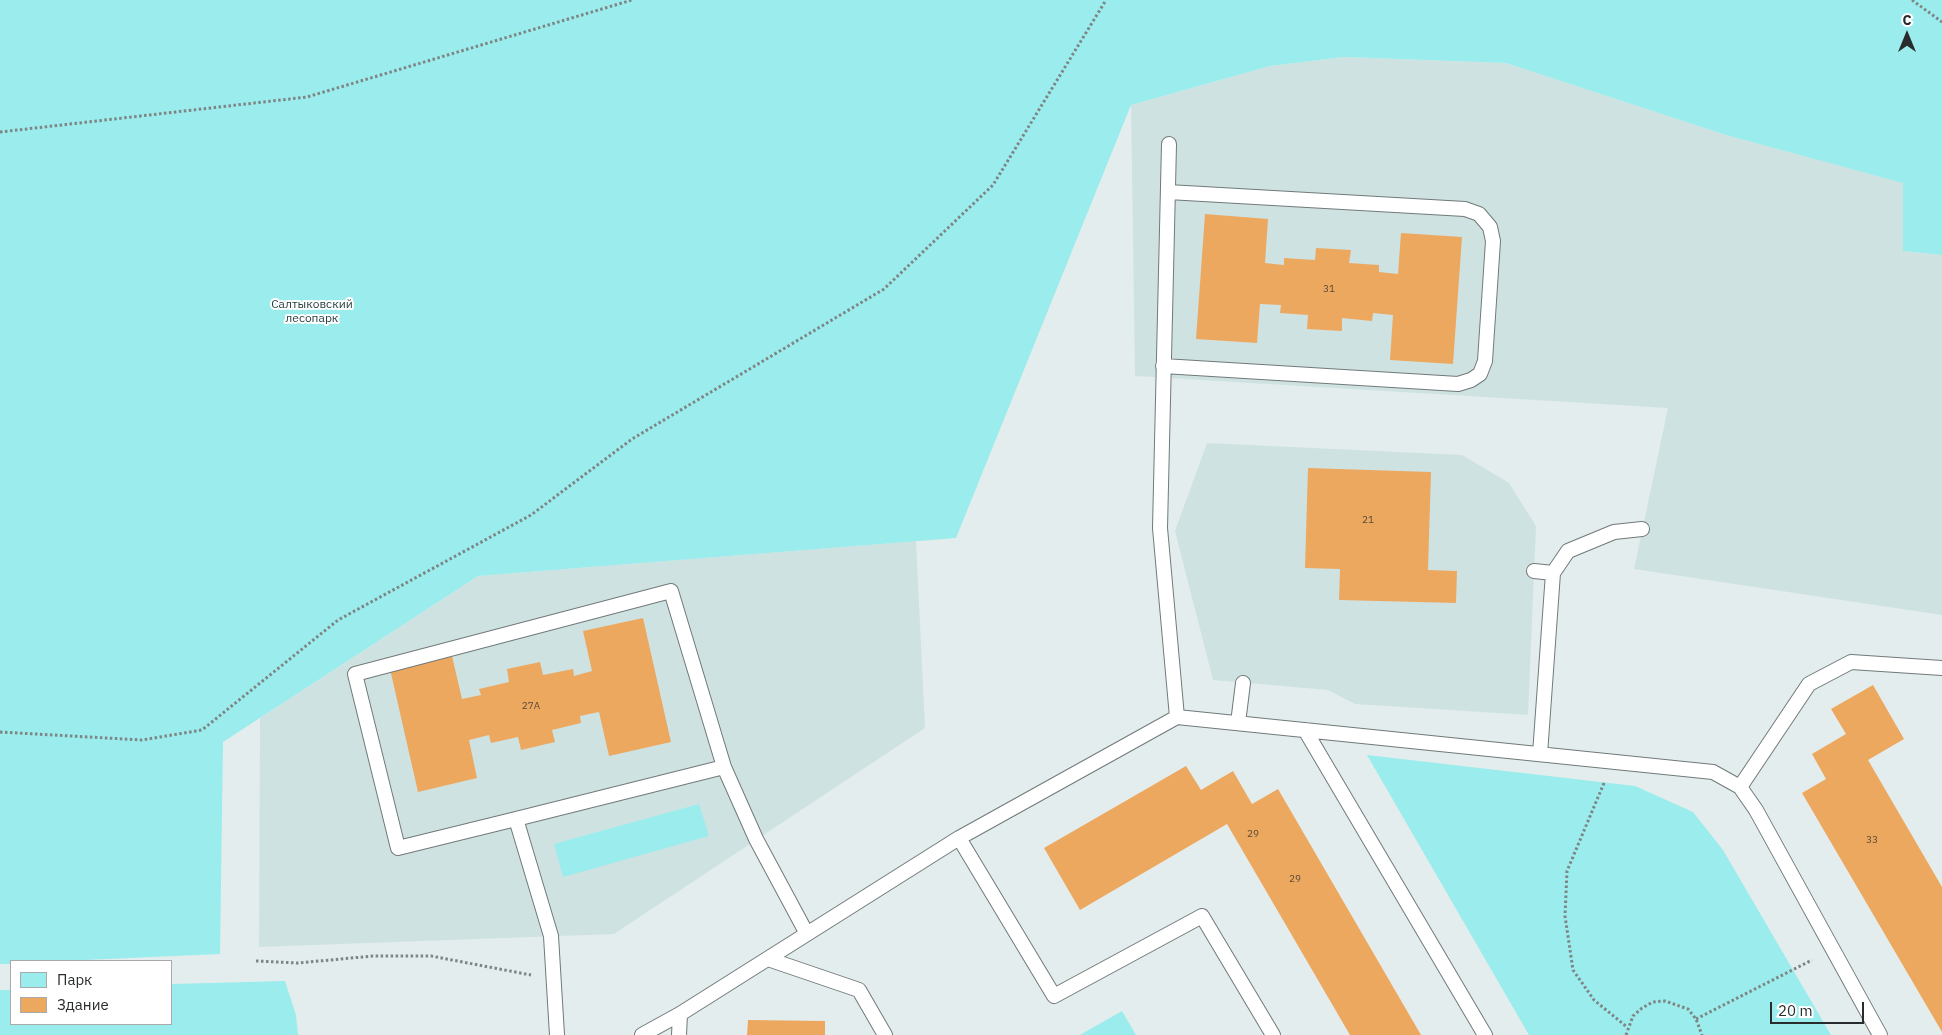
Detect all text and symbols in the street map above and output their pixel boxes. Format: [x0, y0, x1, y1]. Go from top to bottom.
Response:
north arrow [1882, 10, 1932, 60]
text: С [1902, 11, 1912, 29]
house number: 31 [1323, 283, 1335, 295]
park label: Салтыковский лесопарк [271, 298, 353, 326]
house number: 21 [1362, 514, 1374, 526]
house number: 27А [522, 700, 540, 712]
house number: 29 [1247, 828, 1259, 840]
house number: 33 [1866, 834, 1878, 846]
house number: 29 [1289, 873, 1301, 885]
legend [10, 960, 172, 1025]
text: Парк [57, 970, 92, 989]
scale bar [1772, 992, 1866, 1024]
text: Здание [57, 995, 109, 1014]
text: 20 m [1778, 1001, 1813, 1020]

